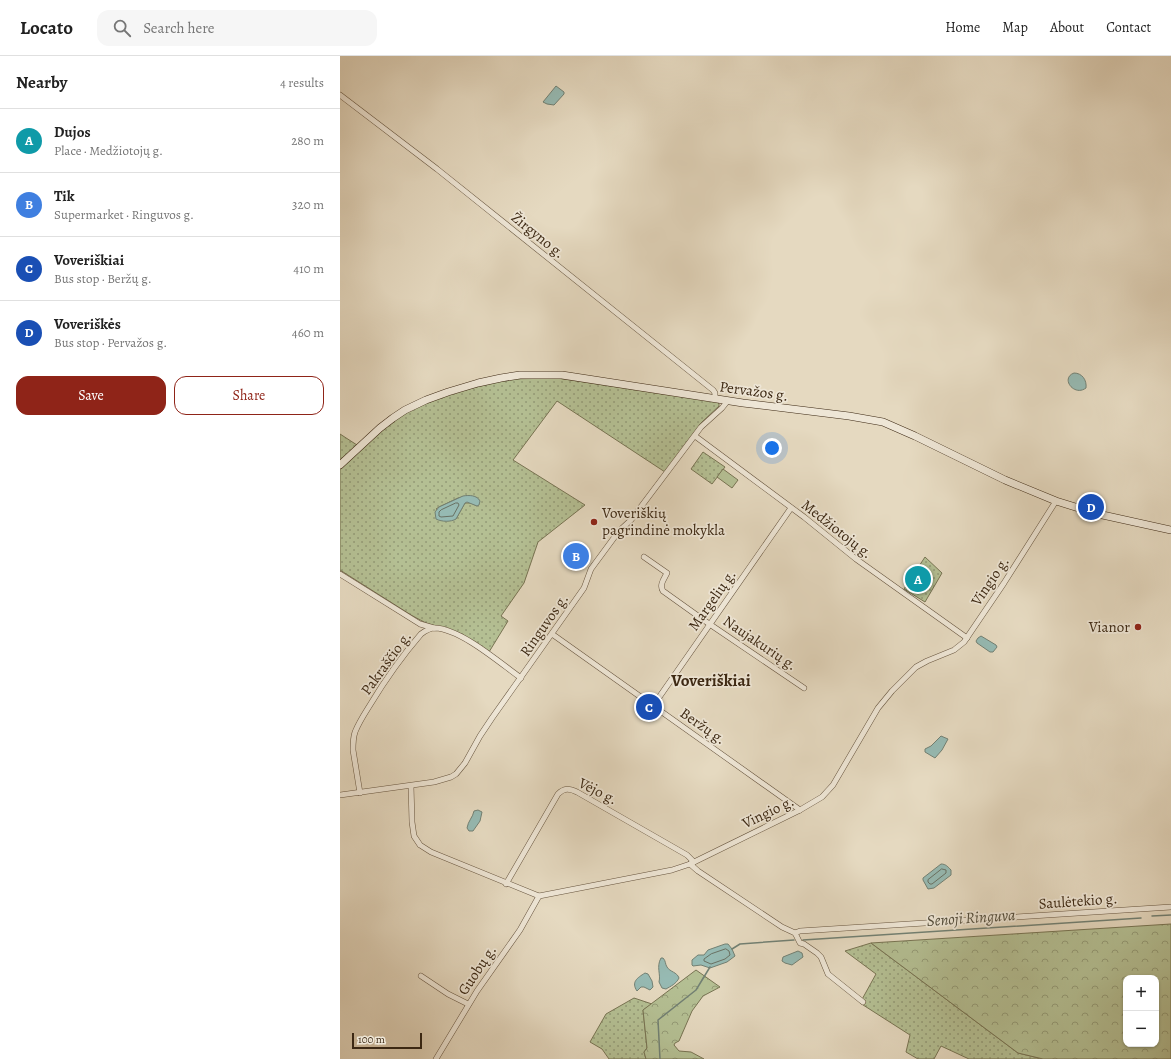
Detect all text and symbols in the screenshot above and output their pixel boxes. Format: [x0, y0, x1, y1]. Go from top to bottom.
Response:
search box [97, 10, 377, 46]
text: Locato [20, 15, 73, 41]
icon: search [111, 17, 133, 39]
text: Search here [143, 18, 215, 38]
text: Home [945, 18, 980, 37]
text: Map [1002, 18, 1028, 37]
text: About [1050, 18, 1084, 37]
text: Contact [1106, 18, 1151, 37]
text: Nearby [16, 71, 67, 94]
text: 4 results [280, 74, 324, 91]
text: Dujos [54, 122, 91, 142]
text: A [25, 132, 33, 149]
text: 280 m [291, 132, 324, 149]
text: Place · Medžiotojų g. [54, 142, 163, 159]
text: Tik [54, 186, 74, 206]
text: B [25, 196, 33, 213]
text: 320 m [292, 196, 324, 213]
text: Supermarket · Ringuvos g. [54, 206, 194, 223]
street label: Žirgyno g. [507, 207, 569, 263]
text: Voveriškiai [54, 250, 124, 270]
text: C [25, 260, 33, 277]
text: 410 m [293, 260, 324, 277]
text: Bus stop · Beržų g. [54, 270, 152, 287]
text: Voveriškės [54, 314, 121, 334]
text: D [24, 324, 34, 341]
text: 460 m [292, 324, 324, 341]
text: Bus stop · Pervažos g. [54, 334, 167, 351]
button: Save [16, 376, 166, 415]
button: Share [174, 376, 324, 415]
street label: Pervažos g. [718, 376, 790, 406]
your location [762, 438, 782, 458]
pin: D [1078, 492, 1104, 522]
street label: Medžiotojų g. [797, 495, 877, 563]
place label: Voveriškių pagrindinė mokykla [601, 503, 725, 540]
marker: Voveriškių pagrindinė mokykla [589, 517, 599, 527]
pin: B [563, 541, 589, 571]
street label: Vingio g. [966, 552, 1014, 610]
pin: A [905, 564, 931, 594]
street label: Margelių g. [684, 565, 740, 635]
street label: Ringuvos g. [515, 590, 573, 660]
street label: Naujakurių g. [719, 611, 801, 675]
place label: Vianor [1088, 617, 1130, 637]
marker: Vianor [1133, 622, 1143, 632]
street label: Pakraščio g. [356, 627, 416, 699]
district label: Voveriškiai [670, 669, 751, 692]
pin: C [636, 692, 662, 722]
street label: Beržų g. [676, 703, 730, 749]
street label: Vėjo g. [574, 772, 621, 809]
street label: Vingio g. [738, 791, 797, 834]
street label: Saulėtekio g. [1038, 888, 1118, 914]
water label: Senoji Ringuva [926, 904, 1017, 932]
street label: Guobų g. [453, 941, 501, 999]
map controls [1123, 975, 1159, 1047]
button: + [1123, 975, 1159, 1011]
button: − [1123, 1011, 1159, 1047]
scale bar [352, 1031, 422, 1050]
text: 100 m [358, 1032, 385, 1047]

